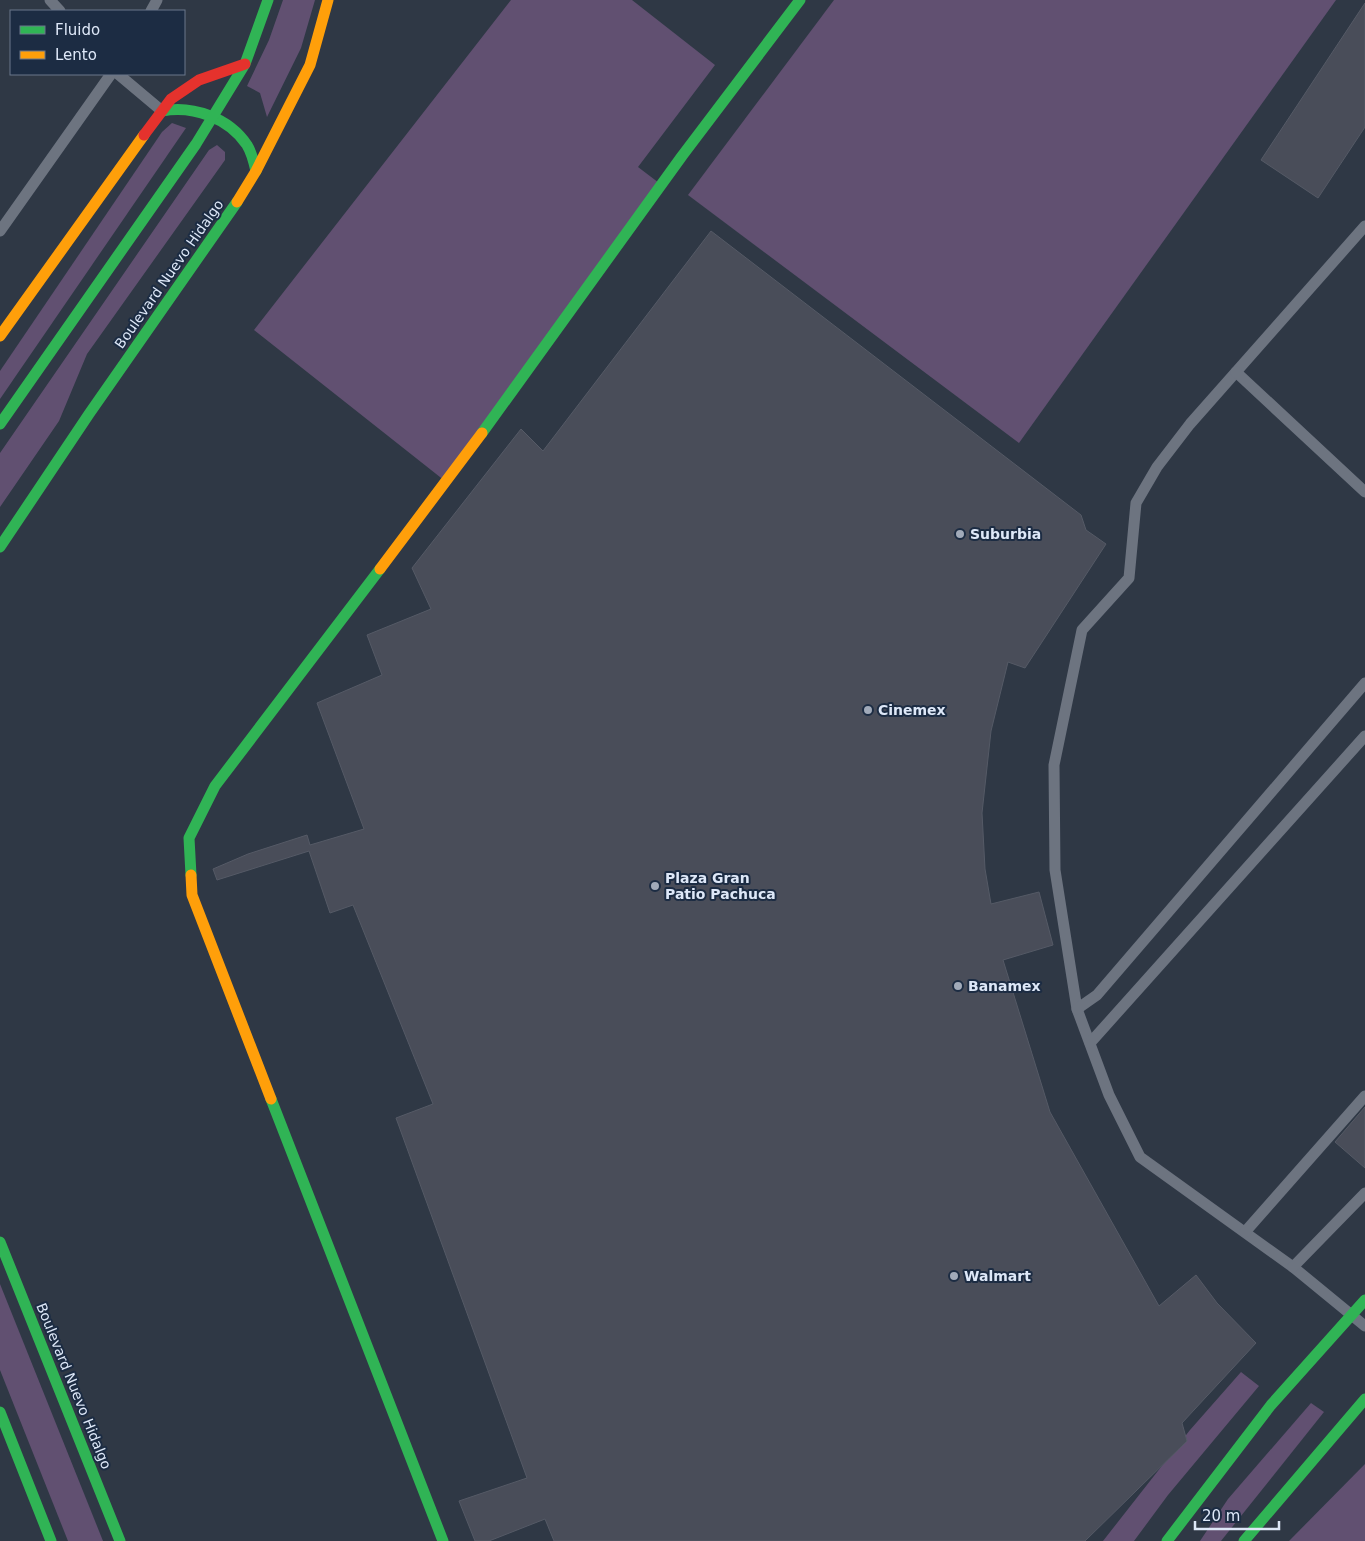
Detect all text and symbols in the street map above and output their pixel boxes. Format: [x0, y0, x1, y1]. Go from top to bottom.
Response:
legend [10, 10, 185, 75]
text: Fluido [55, 21, 100, 39]
text: Lento [55, 46, 97, 64]
street label: Boulevard Nuevo Hidalgo [111, 197, 227, 351]
place label: Suburbia [970, 526, 1041, 542]
marker: Suburbia [954, 528, 966, 540]
place label: Cinemex [878, 702, 946, 718]
marker: Cinemex [862, 704, 874, 716]
place label: Plaza Gran Patio Pachuca [665, 870, 776, 902]
marker: Plaza Gran Patio Pachuca [649, 880, 661, 892]
place label: Banamex [968, 978, 1041, 994]
marker: Banamex [952, 980, 964, 992]
place label: Walmart [964, 1268, 1031, 1284]
marker: Walmart [948, 1270, 960, 1282]
street label: Boulevard Nuevo Hidalgo [33, 1301, 115, 1471]
scale bar [1195, 1498, 1279, 1530]
text: 20 m [1202, 1507, 1240, 1525]

